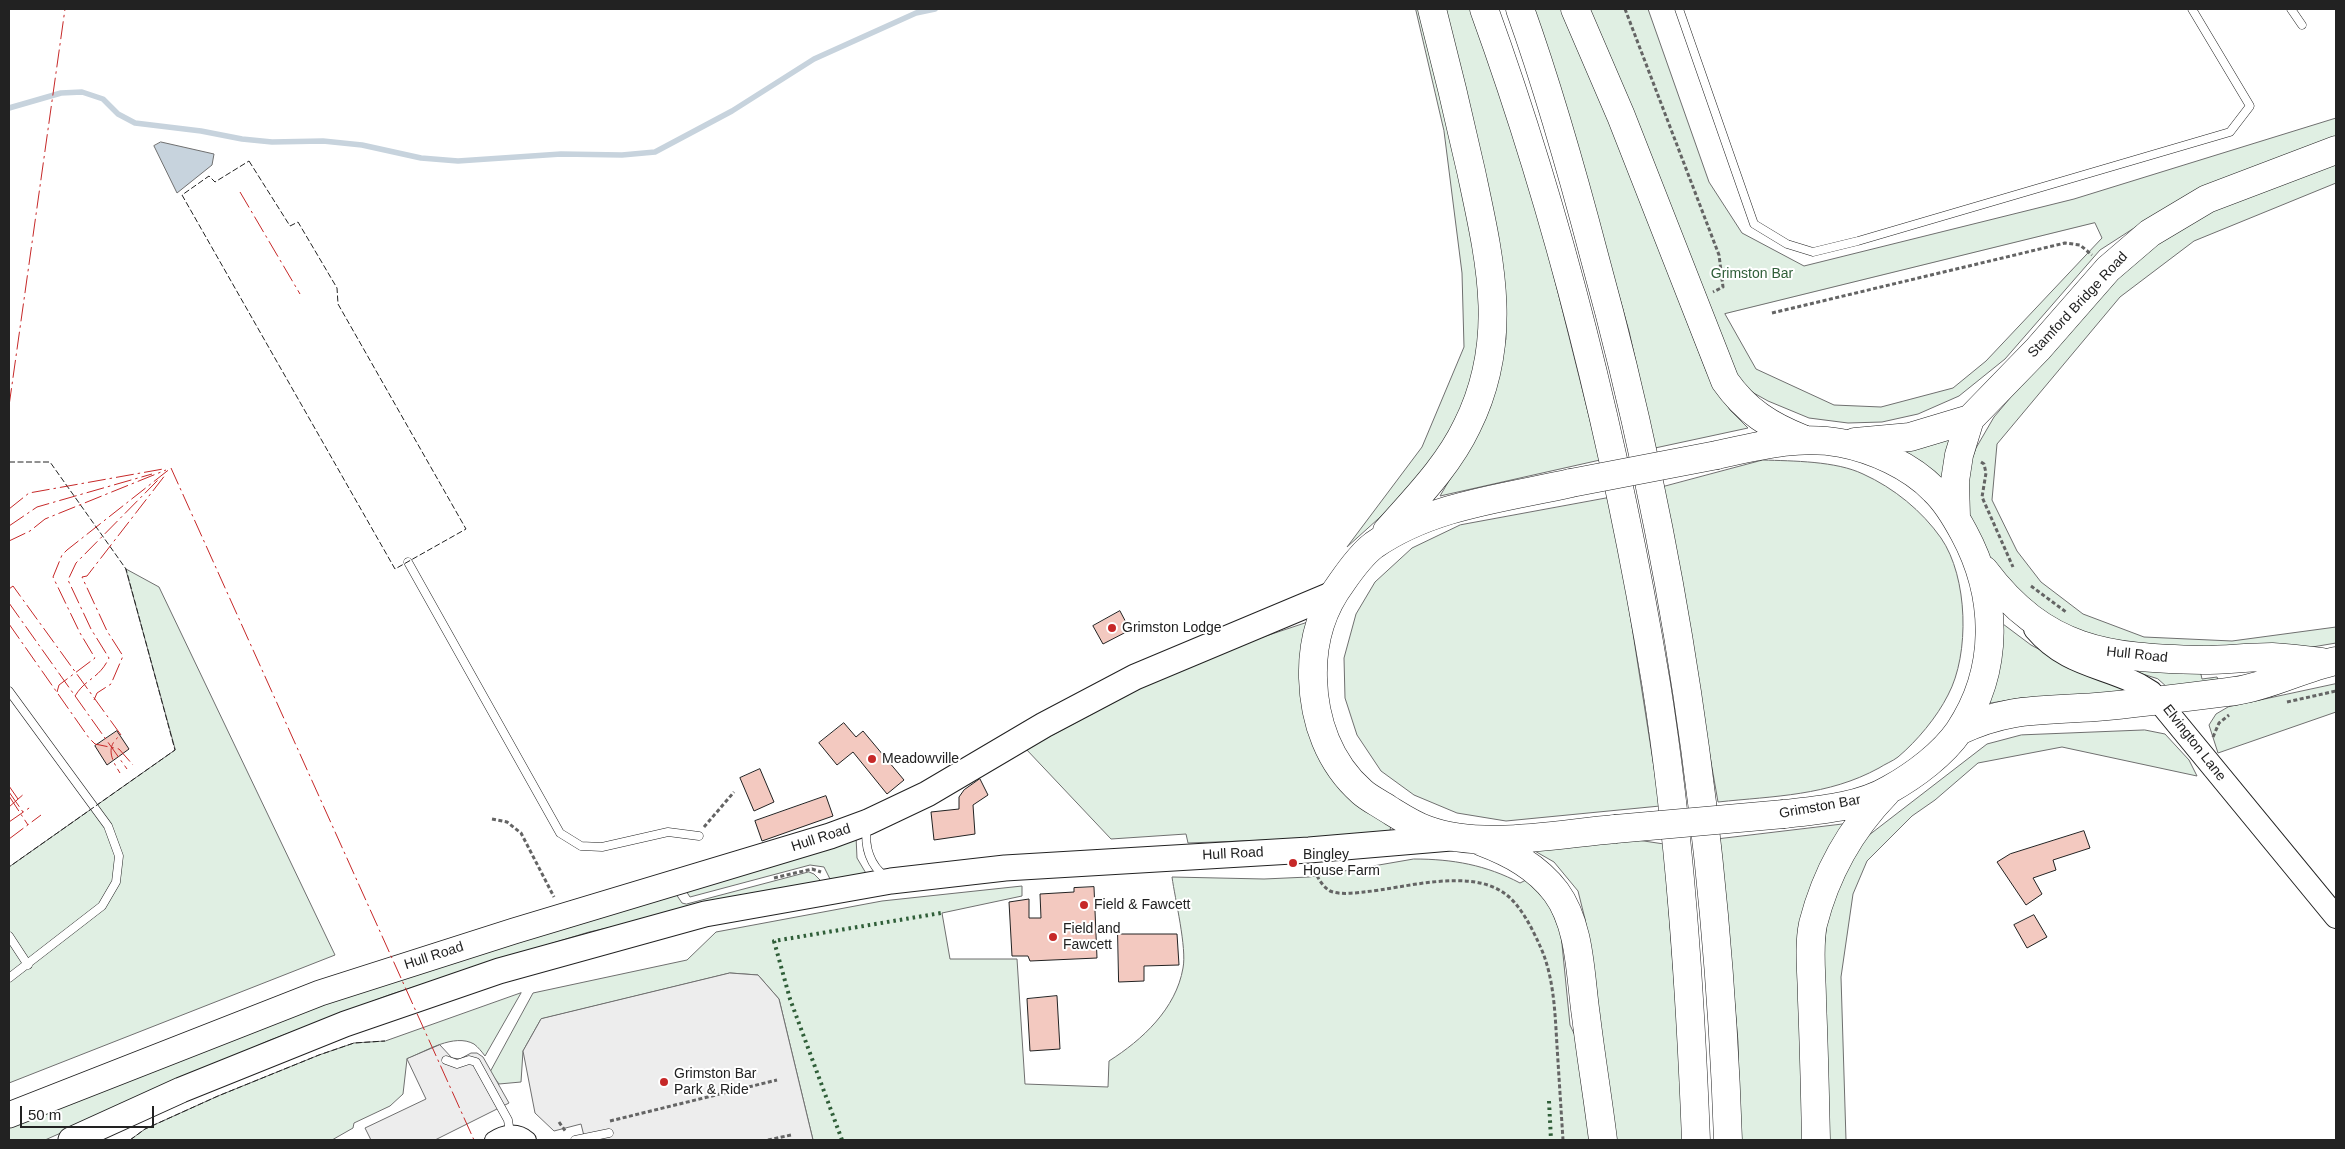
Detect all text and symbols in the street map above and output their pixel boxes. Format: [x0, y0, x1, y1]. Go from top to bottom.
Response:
street label: Stamford Bridge Road [2025, 249, 2131, 361]
park label: Grimston Bar [1711, 266, 1793, 282]
place label: Grimston Lodge [1122, 620, 1222, 636]
marker: Grimston Lodge [1106, 622, 1118, 634]
street label: Hull Road [2106, 643, 2168, 667]
street label: Elvington Lane [2159, 701, 2229, 785]
place label: Meadowville [882, 751, 959, 767]
marker: Meadowville [866, 753, 878, 765]
street label: Grimston Bar [1778, 792, 1862, 822]
street label: Hull Road [789, 821, 853, 855]
street label: Hull Road [1202, 844, 1264, 864]
place label: Bingley House Farm [1303, 847, 1380, 880]
marker: Bingley House Farm [1287, 857, 1299, 869]
place label: Field & Fawcett [1094, 897, 1190, 913]
marker: Field & Fawcett [1078, 899, 1090, 911]
place label: Field and Fawcett [1063, 921, 1121, 954]
marker: Field and Fawcett [1047, 931, 1059, 943]
street label: Hull Road [402, 939, 466, 973]
place label: Grimston Bar Park & Ride [674, 1066, 756, 1098]
marker: Grimston Bar Park & Ride [658, 1076, 670, 1088]
scale bar [22, 1096, 156, 1128]
text: 50 m [28, 1106, 61, 1123]

